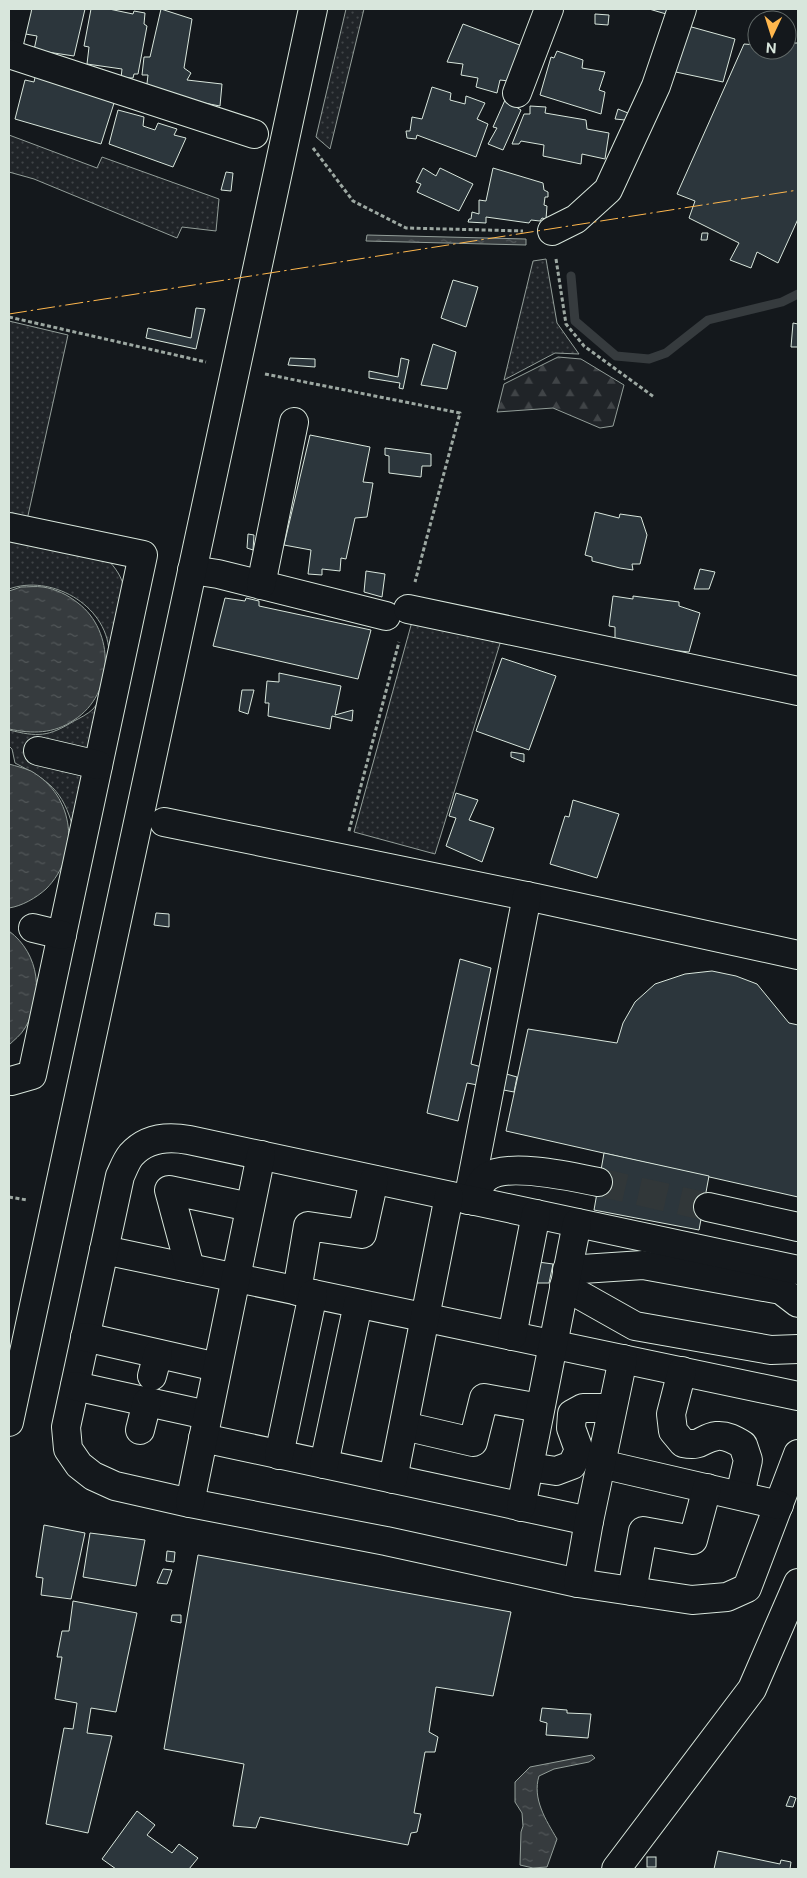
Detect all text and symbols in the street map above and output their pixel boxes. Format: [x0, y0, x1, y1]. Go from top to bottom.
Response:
north arrow [747, 10, 797, 60]
text: N [765, 40, 777, 56]

